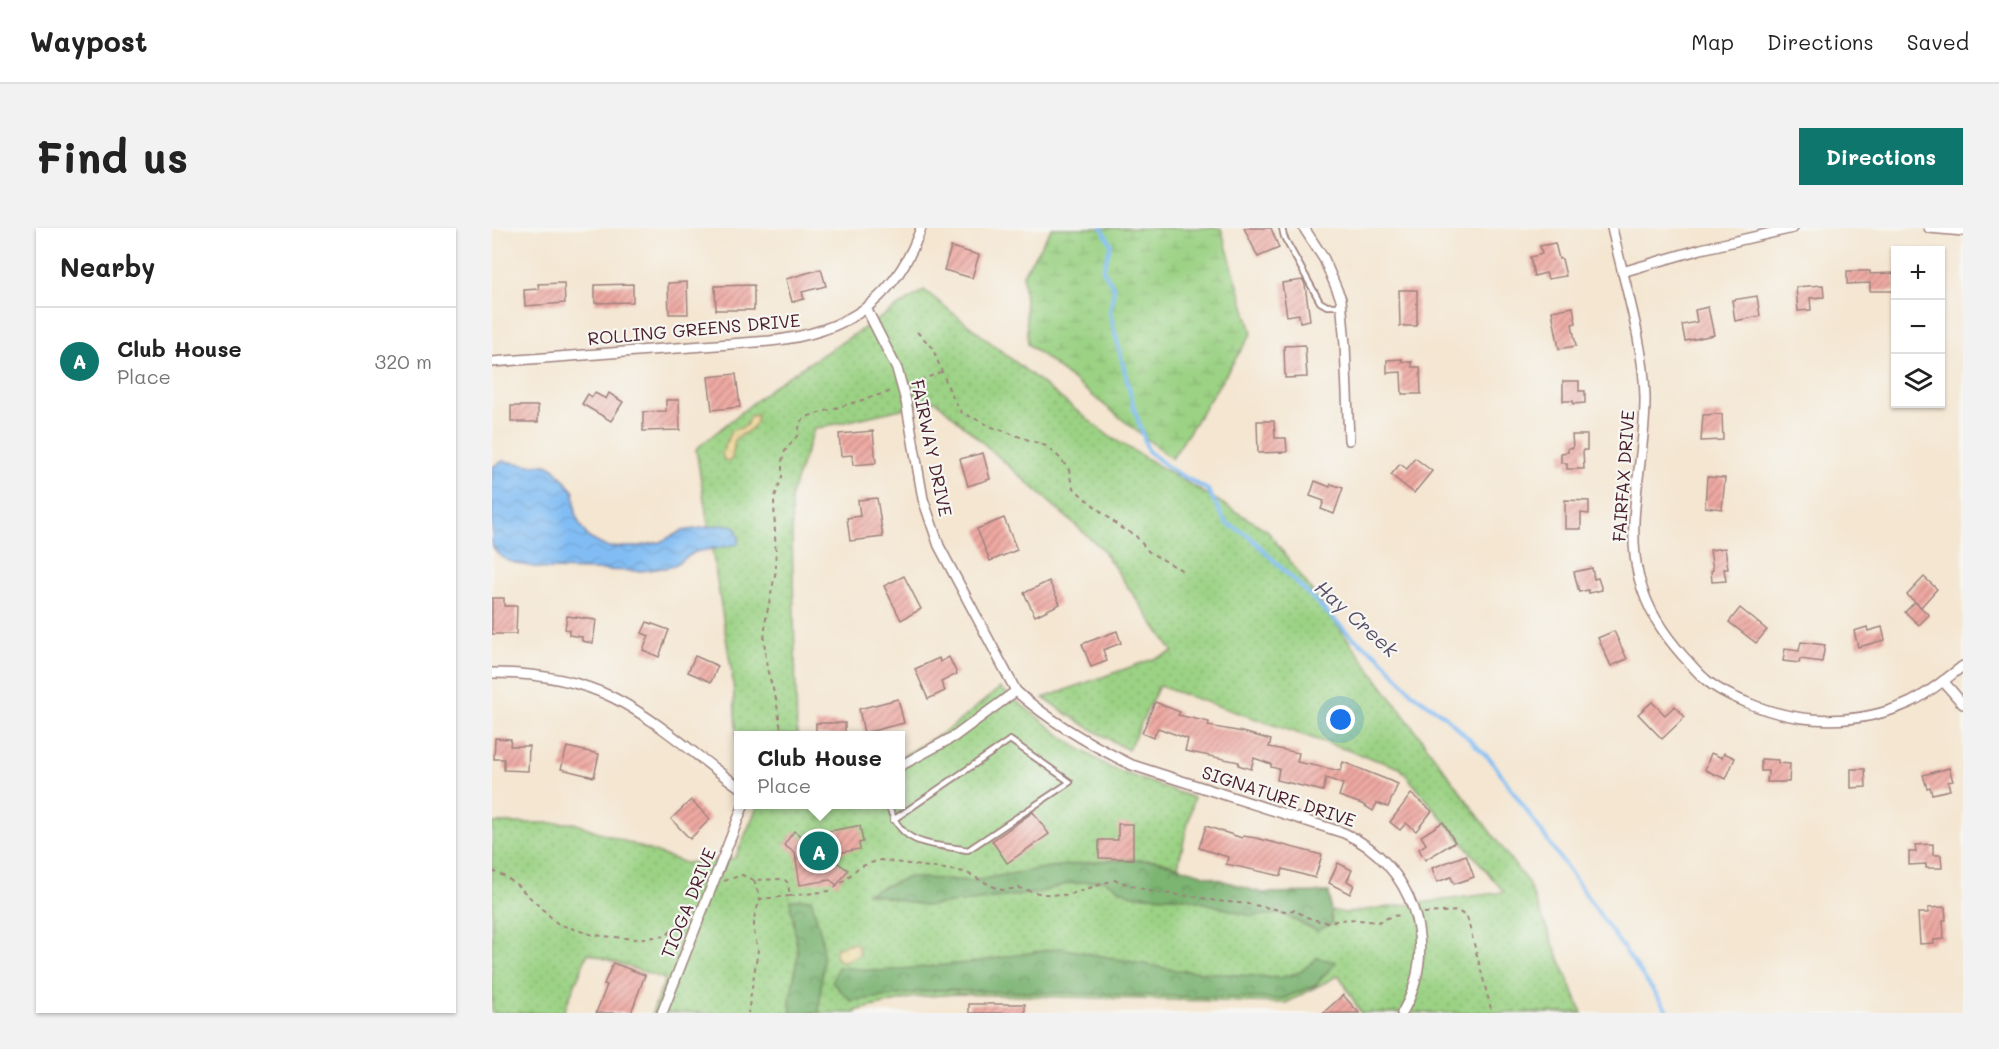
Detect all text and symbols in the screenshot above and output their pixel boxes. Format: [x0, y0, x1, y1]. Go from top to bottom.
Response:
text: Waypost [30, 23, 147, 59]
text: Map [1691, 28, 1734, 55]
text: Directions [1767, 28, 1874, 55]
text: Saved [1907, 28, 1969, 55]
button: Directions [1799, 128, 1963, 185]
text: Find us [36, 129, 188, 184]
map controls [1891, 246, 1945, 408]
button: + [1891, 246, 1945, 300]
text: Nearby [60, 250, 155, 284]
button: − [1891, 300, 1945, 354]
street label: ROLLING GREENS DRIVE [587, 308, 801, 350]
text: Club House [117, 334, 242, 363]
text: A [73, 348, 86, 374]
text: 320 m [374, 348, 432, 374]
button: layers [1891, 354, 1945, 408]
text: Place [117, 363, 171, 389]
street label: FAIRWAY DRIVE [906, 377, 958, 519]
street label: FAIRFAX DRIVE [1606, 409, 1640, 543]
water label: Hay Creek [1310, 574, 1404, 662]
your location [1326, 705, 1355, 734]
popup [734, 731, 905, 809]
text: Club House [757, 743, 882, 772]
street label: SIGNATURE DRIVE [1199, 760, 1359, 832]
text: Place [757, 772, 811, 798]
pin: A [800, 828, 838, 874]
street label: TIOGA DRIVE [655, 844, 721, 962]

